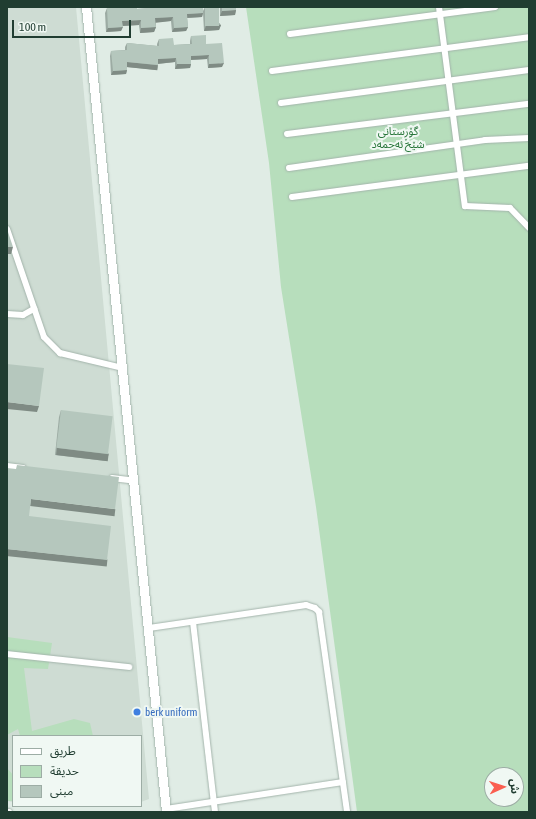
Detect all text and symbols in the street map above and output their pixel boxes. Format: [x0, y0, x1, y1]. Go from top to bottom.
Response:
scale bar [14, 12, 133, 38]
text: 100 m [19, 20, 46, 34]
park label: گۆڕستانی شێخ ئەحمەد [371, 125, 425, 151]
place label: berk uniform [145, 705, 197, 719]
marker: berk uniform [132, 707, 142, 717]
legend [12, 735, 142, 807]
text: طريق [50, 744, 76, 758]
text: حديقة [50, 764, 79, 778]
north arrow [484, 767, 524, 807]
text: ش [509, 779, 521, 794]
text: مبنى [50, 784, 73, 798]

